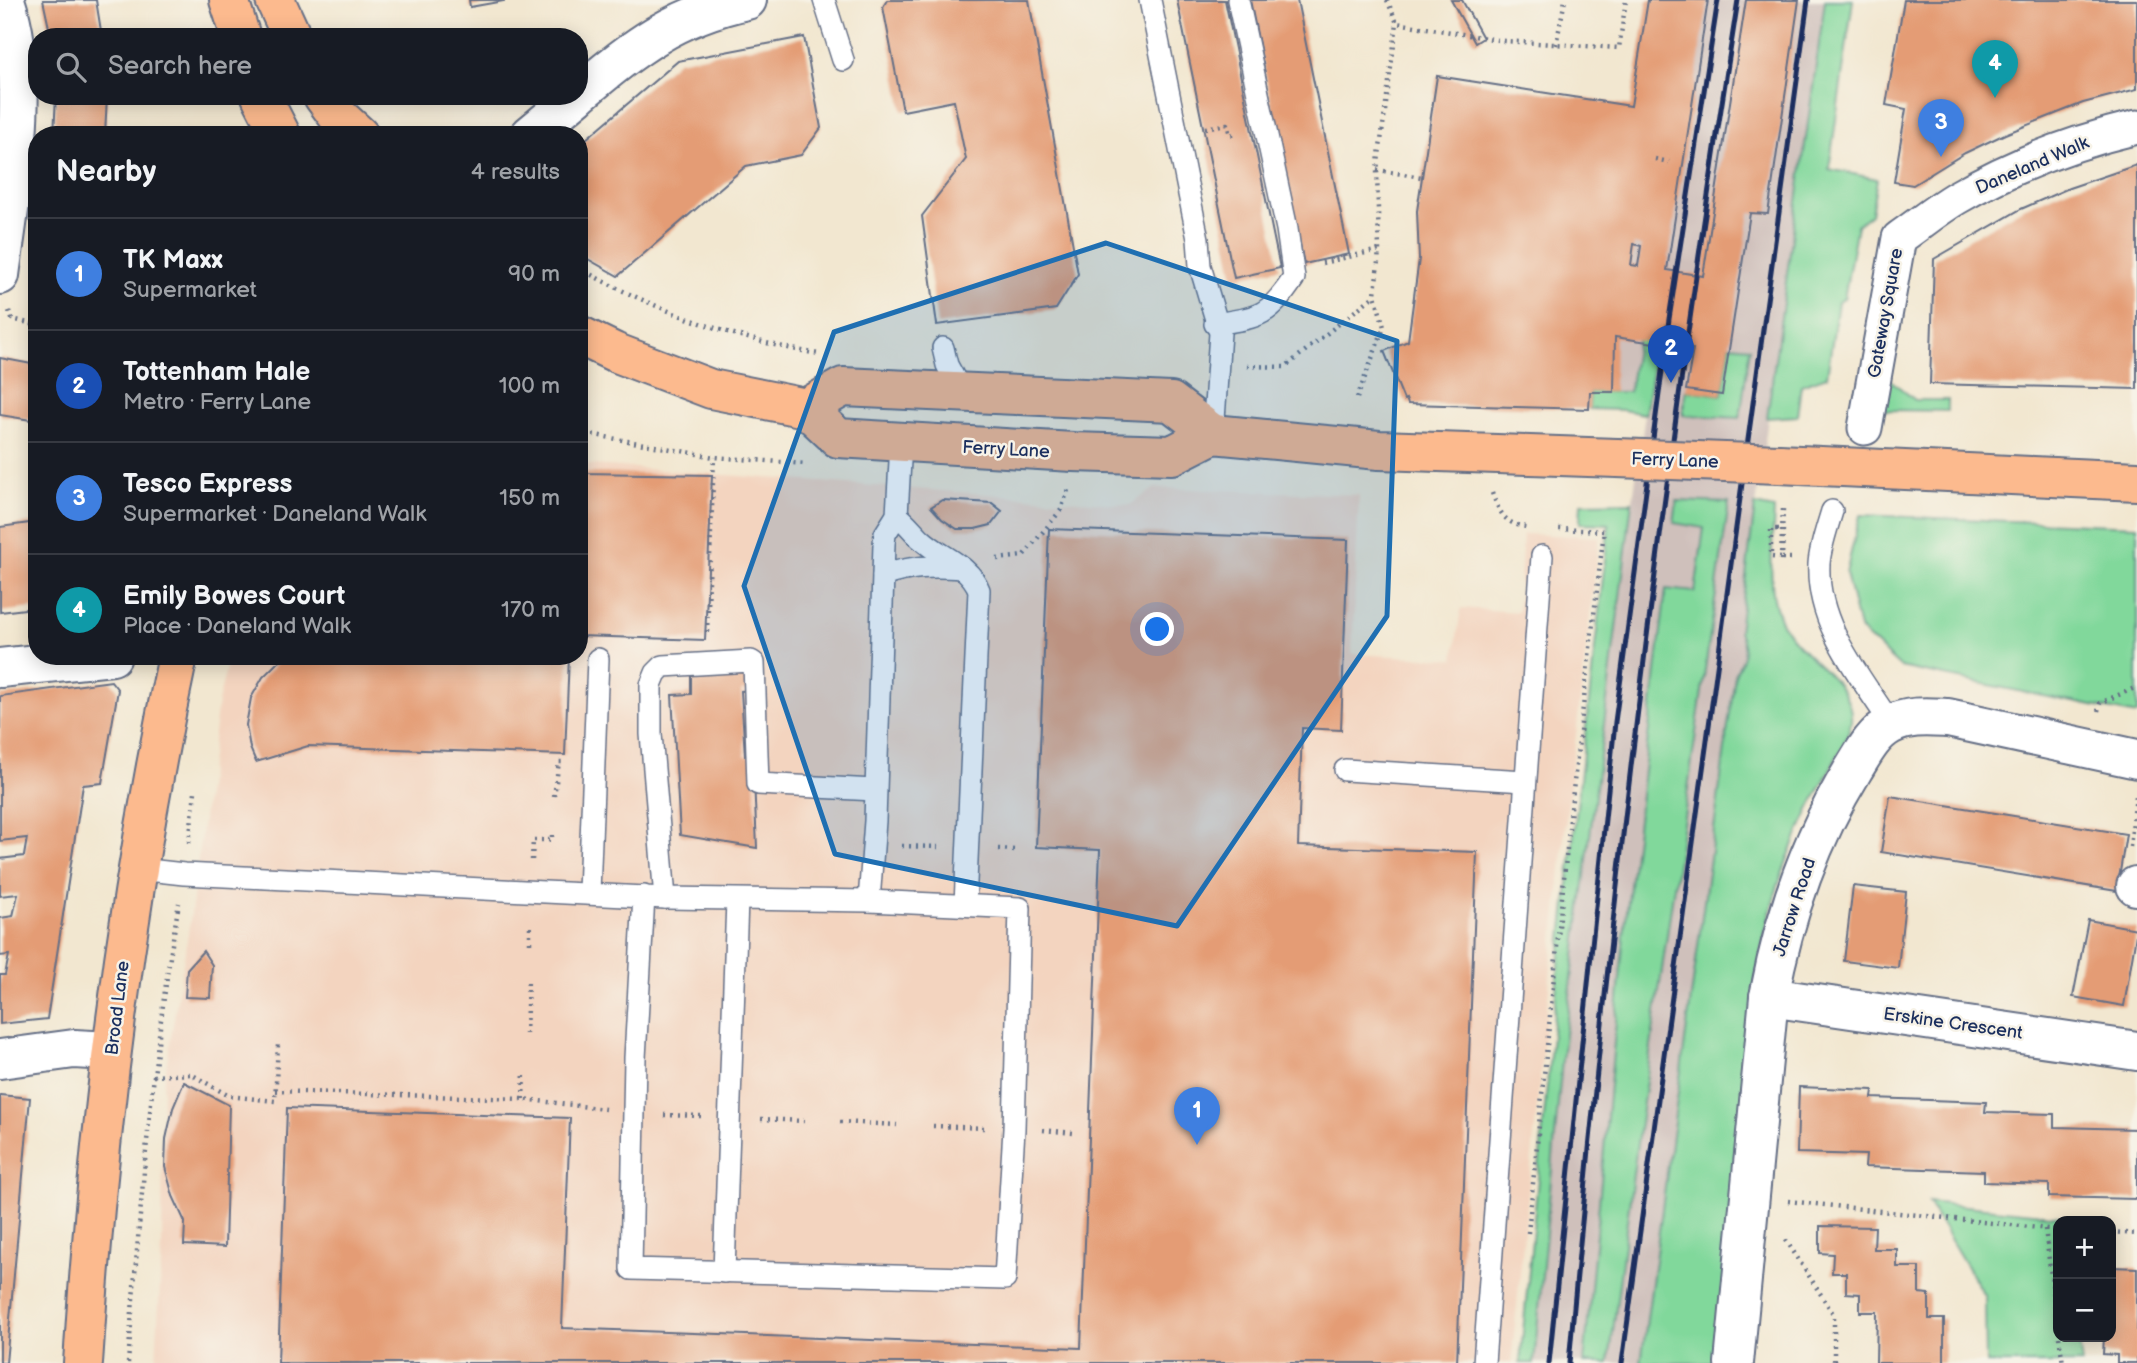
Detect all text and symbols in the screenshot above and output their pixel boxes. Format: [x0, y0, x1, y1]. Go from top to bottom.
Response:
search box [28, 28, 588, 105]
pin: 4 [1972, 40, 2018, 98]
icon: search [52, 48, 90, 86]
text: Search here [108, 51, 252, 82]
pin: 3 [1918, 99, 1964, 157]
street label: Daneland Walk [1972, 132, 2092, 199]
text: Nearby [56, 154, 156, 190]
text: 4 results [471, 158, 560, 186]
text: TK Maxx [123, 245, 223, 276]
street label: Gateway Square [1864, 246, 1907, 380]
text: 1 [74, 260, 84, 288]
text: 90 m [508, 260, 560, 288]
text: Supermarket [123, 276, 257, 304]
pin: 2 [1648, 325, 1694, 383]
text: Tottenham Hale [123, 357, 310, 388]
text: 2 [72, 372, 86, 400]
text: 100 m [499, 372, 560, 400]
text: Metro · Ferry Lane [123, 388, 311, 416]
street label: Ferry Lane [962, 437, 1050, 462]
street label: Ferry Lane [1631, 448, 1719, 473]
text: Tesco Express [123, 469, 292, 500]
text: 3 [72, 484, 86, 512]
text: 150 m [499, 484, 560, 512]
text: Supermarket · Daneland Walk [123, 500, 427, 528]
text: Emily Bowes Court [123, 581, 345, 612]
text: 4 [72, 596, 86, 624]
text: 170 m [501, 596, 560, 624]
text: Place · Daneland Walk [123, 612, 351, 640]
your location [1140, 612, 1174, 646]
street label: Jarrow Road [1769, 855, 1820, 959]
street label: Broad Lane [101, 959, 134, 1056]
street label: Erskine Crescent [1882, 1003, 2024, 1044]
pin: 1 [1174, 1087, 1220, 1145]
map controls [2053, 1216, 2116, 1342]
button: + [2053, 1216, 2116, 1279]
button: − [2053, 1279, 2116, 1342]

